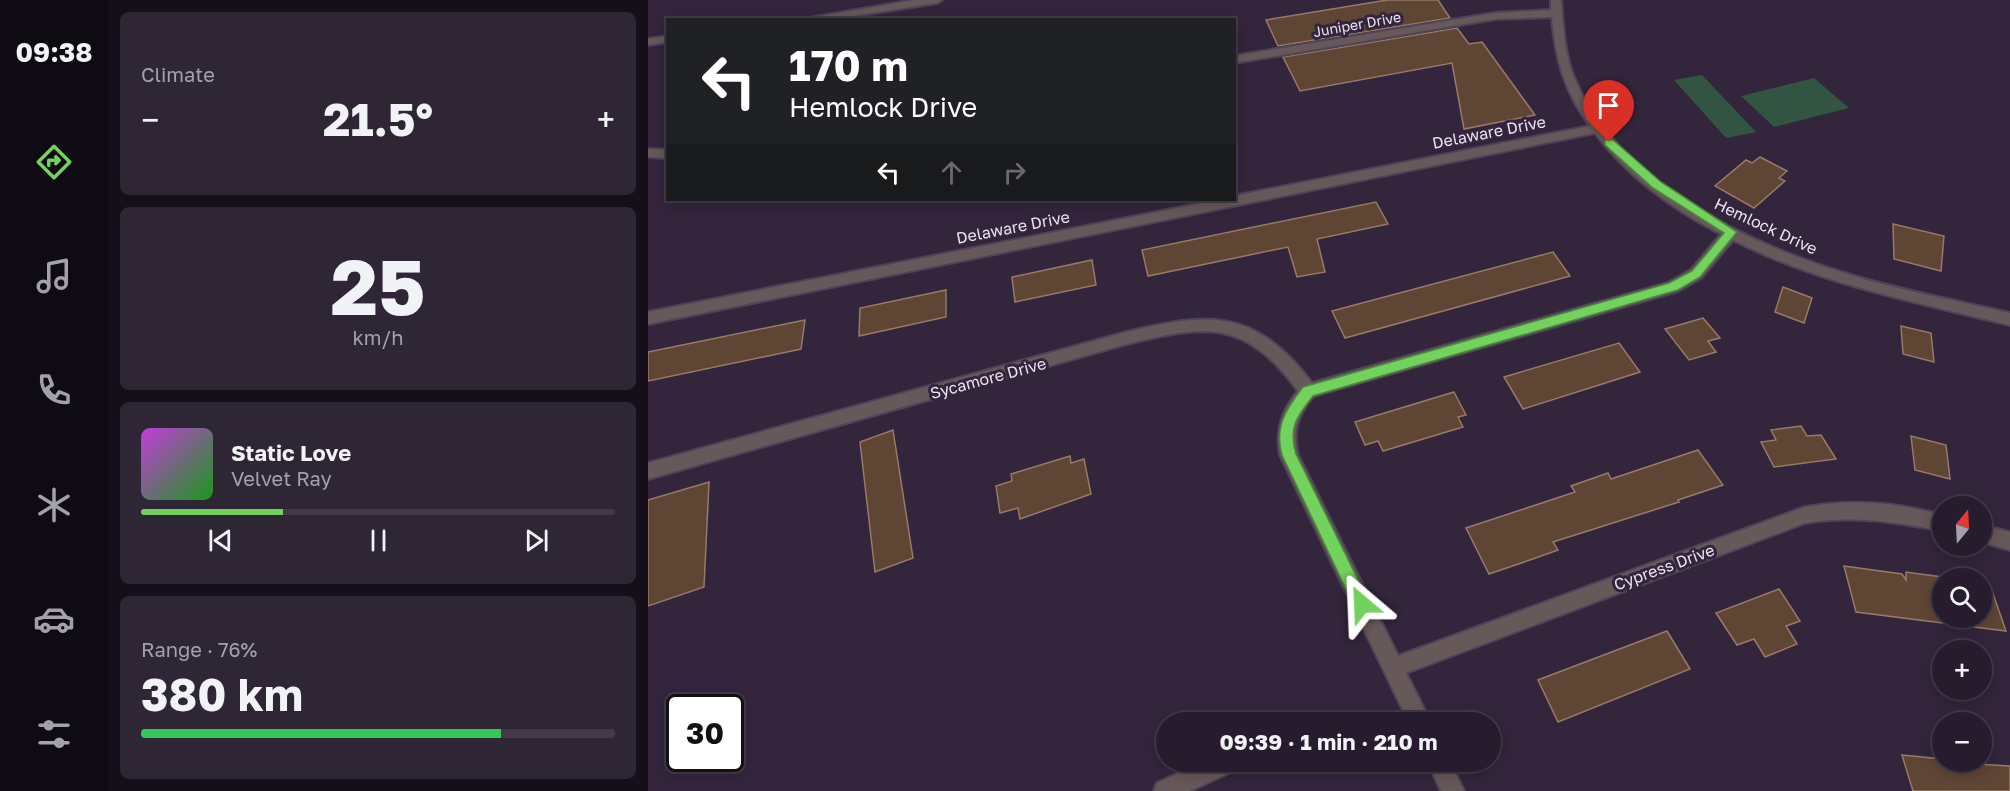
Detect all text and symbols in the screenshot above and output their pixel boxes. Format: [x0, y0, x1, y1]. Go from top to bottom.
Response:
street label: Juniper Drive [1312, 8, 1402, 40]
text: 09:38 [15, 36, 93, 68]
text: 170 m [789, 40, 908, 90]
icon: left [690, 42, 768, 120]
text: Climate [141, 62, 215, 86]
pin [1583, 80, 1634, 142]
icon: arrive [1592, 89, 1625, 122]
text: Hemlock Drive [789, 91, 977, 123]
text: 21.5° [323, 92, 433, 146]
text: − [141, 100, 159, 139]
text: + [597, 100, 615, 139]
street label: Delaware Drive [1431, 111, 1547, 153]
icon: directions [33, 141, 75, 183]
icon: left [872, 156, 905, 189]
icon: ahead [935, 156, 968, 189]
icon: right [998, 156, 1031, 189]
street label: Hemlock Drive [1711, 193, 1821, 259]
street label: Delaware Drive [955, 206, 1071, 248]
text: 25 [330, 239, 426, 332]
icon: music [33, 255, 75, 297]
text: km/h [353, 325, 403, 349]
street label: Sycamore Drive [928, 353, 1048, 403]
icon: phone [33, 369, 75, 411]
text: Static Love [231, 439, 351, 466]
text: Velvet Ray [231, 466, 332, 490]
icon: climate [33, 484, 75, 526]
north arrow [1932, 496, 1992, 556]
map controls [1932, 496, 1992, 772]
icon: previous [204, 524, 237, 557]
icon: pause [362, 524, 395, 557]
icon: next [520, 524, 553, 557]
street label: Cypress Drive [1611, 540, 1717, 594]
button: search [1932, 568, 1992, 628]
position arrow [1330, 572, 1394, 636]
icon: car [33, 598, 75, 640]
text: Range · 76% [141, 637, 257, 661]
button: + [1932, 640, 1992, 700]
text: 380 km [141, 667, 303, 721]
speed limit sign: 30 [666, 694, 744, 772]
button: − [1932, 712, 1992, 772]
icon: filters [33, 713, 75, 755]
text: 09:39 · 1 min · 210 m [1220, 728, 1438, 755]

